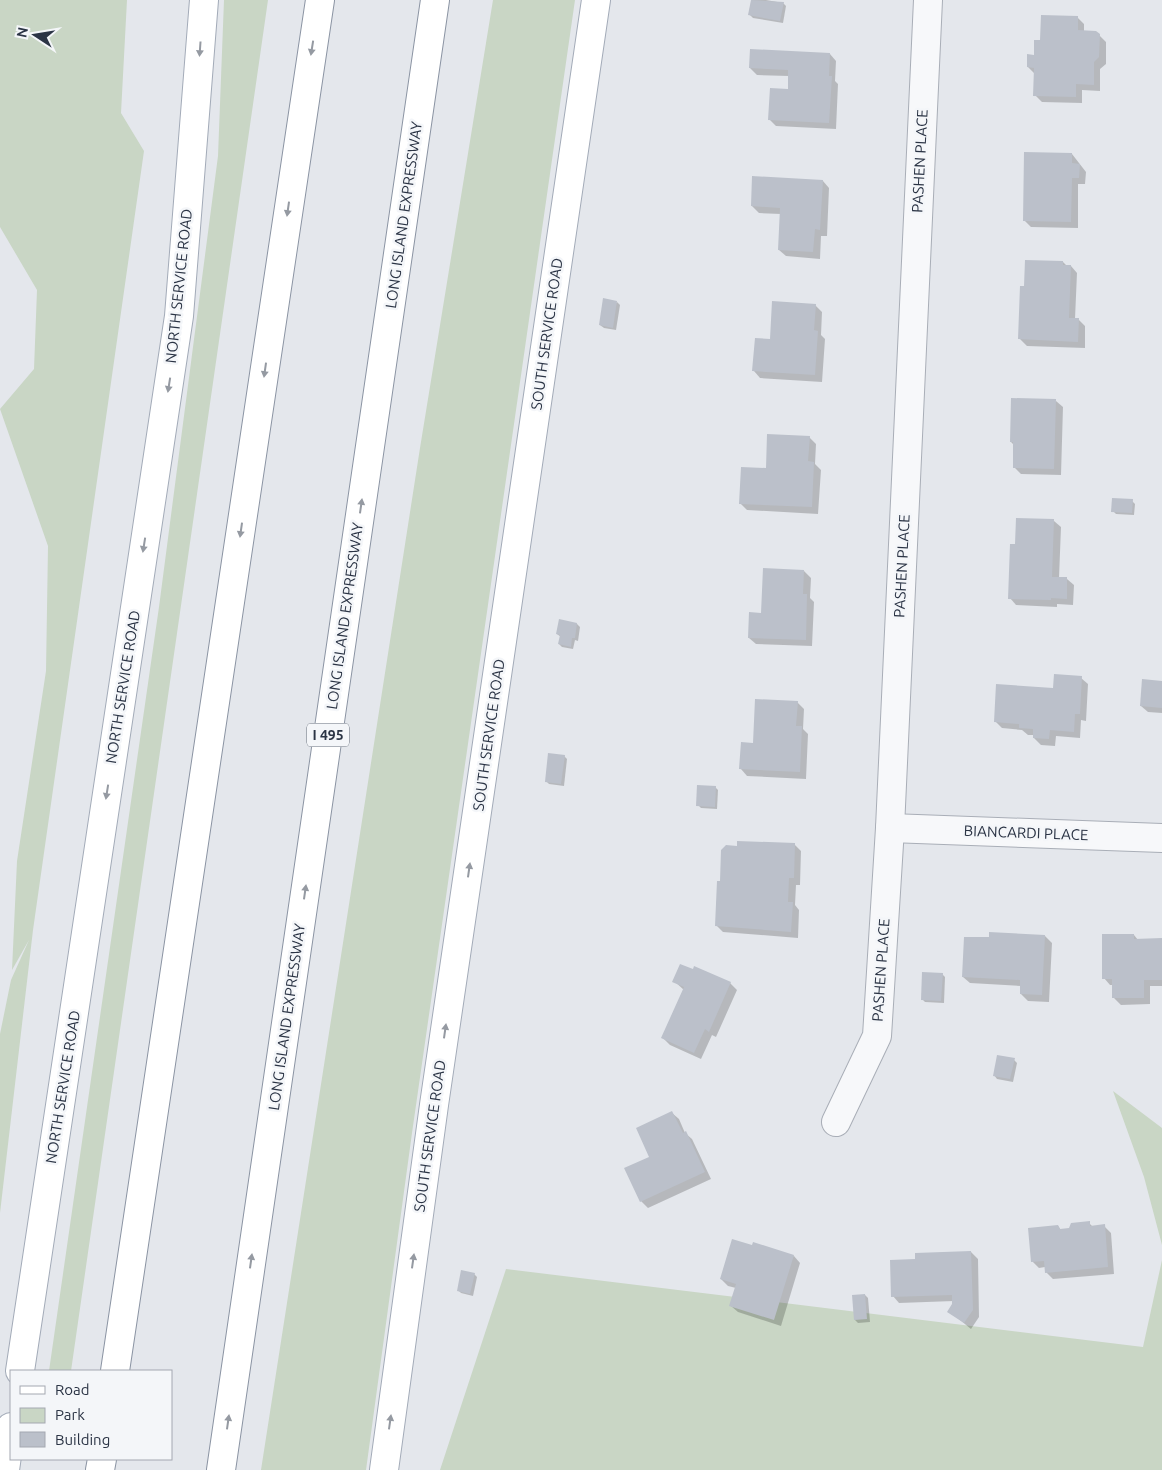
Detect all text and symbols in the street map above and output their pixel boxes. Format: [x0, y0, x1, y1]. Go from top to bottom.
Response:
north arrow [10, 10, 60, 60]
text: N [13, 26, 31, 39]
one-way arrow [195, 41, 203, 57]
one-way arrow [308, 41, 316, 57]
street label: PASHEN PLACE [908, 109, 931, 213]
street label: LONG ISLAND EXPRESSWAY [382, 120, 425, 309]
one-way arrow [284, 201, 292, 217]
street label: NORTH SERVICE ROAD [162, 208, 195, 364]
street label: SOUTH SERVICE ROAD [527, 257, 566, 411]
one-way arrow [260, 362, 268, 378]
one-way arrow [164, 377, 172, 393]
one-way arrow [358, 498, 366, 514]
street label: PASHEN PLACE [890, 514, 913, 618]
street label: LONG ISLAND EXPRESSWAY [323, 521, 366, 710]
one-way arrow [236, 523, 244, 539]
one-way arrow [140, 538, 148, 554]
street label: NORTH SERVICE ROAD [102, 609, 143, 765]
street label: SOUTH SERVICE ROAD [469, 658, 508, 812]
road number: I 495 [307, 724, 349, 746]
one-way arrow [103, 785, 111, 801]
street label: BIANCARDI PLACE [963, 822, 1089, 843]
one-way arrow [465, 861, 473, 877]
one-way arrow [301, 884, 309, 900]
street label: PASHEN PLACE [868, 918, 893, 1022]
street label: LONG ISLAND EXPRESSWAY [265, 922, 308, 1111]
street label: NORTH SERVICE ROAD [42, 1009, 83, 1165]
one-way arrow [442, 1022, 450, 1038]
street label: SOUTH SERVICE ROAD [410, 1059, 449, 1213]
one-way arrow [409, 1252, 417, 1268]
one-way arrow [248, 1253, 256, 1269]
legend [10, 1370, 172, 1460]
text: Road [55, 1381, 90, 1398]
text: Park [55, 1406, 85, 1423]
one-way arrow [224, 1413, 232, 1429]
one-way arrow [387, 1413, 395, 1429]
text: Building [55, 1431, 110, 1448]

